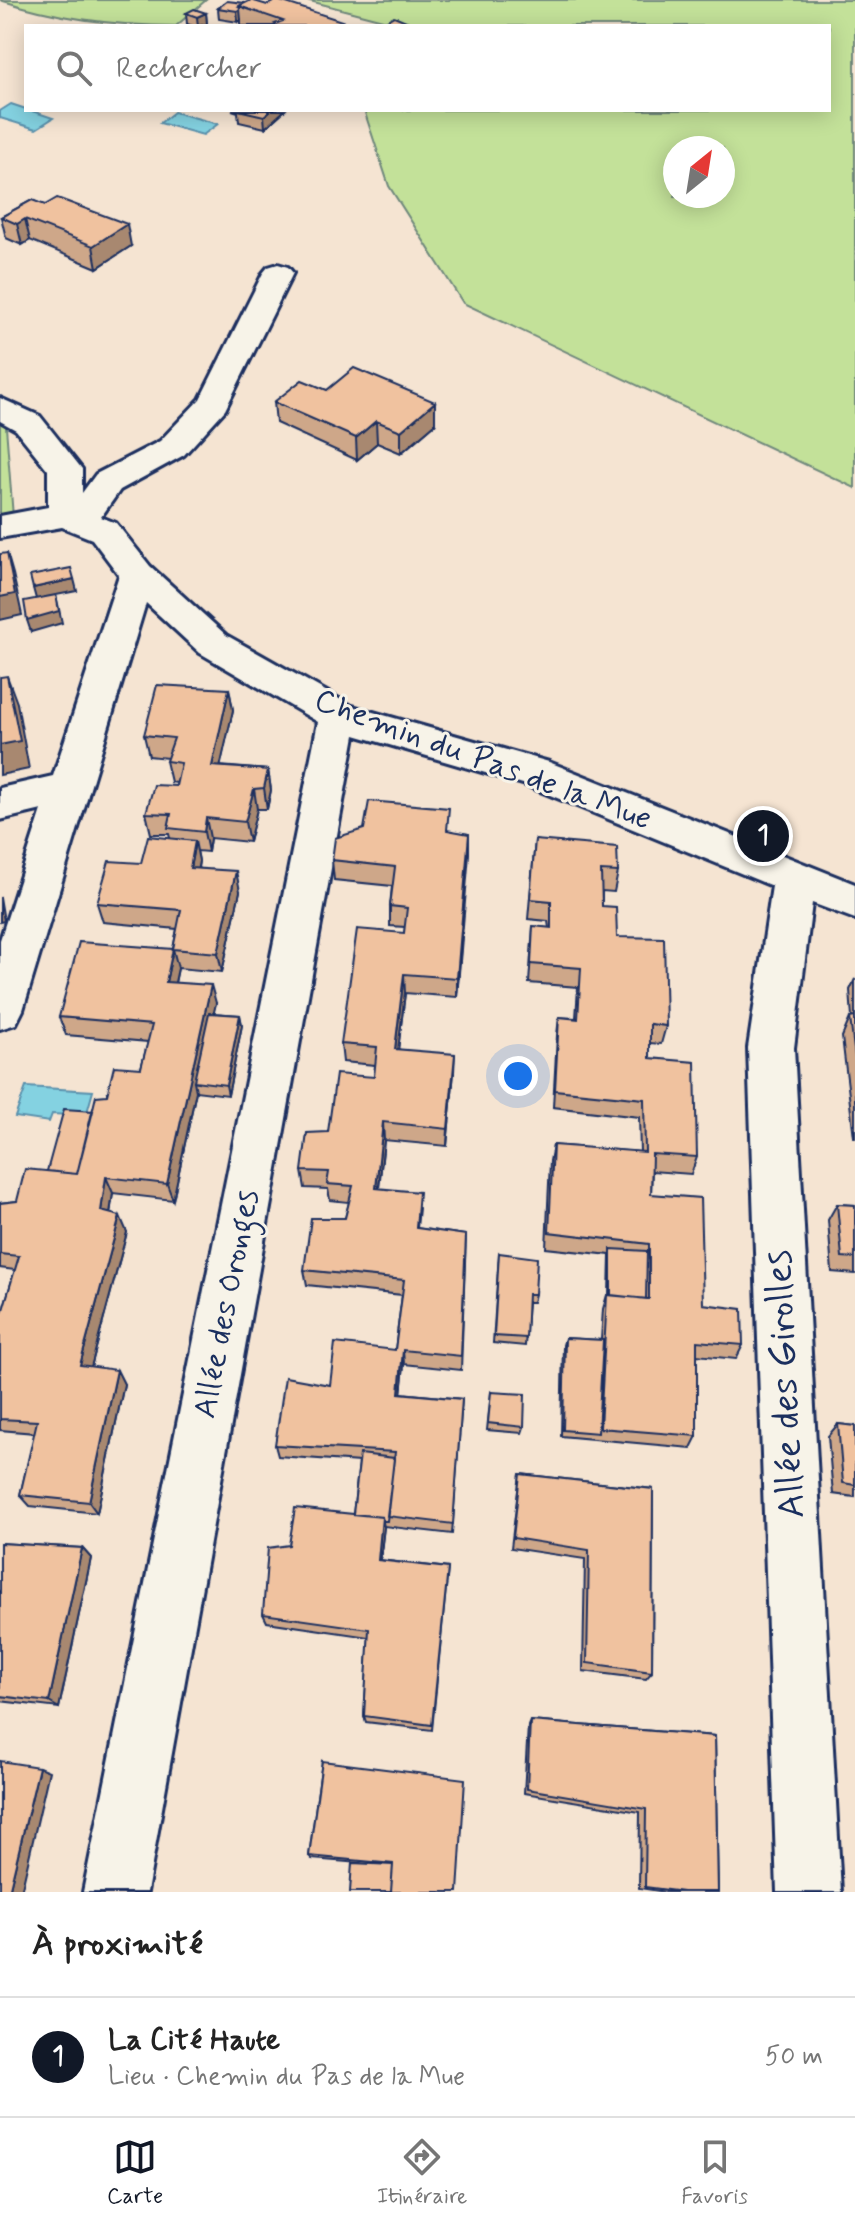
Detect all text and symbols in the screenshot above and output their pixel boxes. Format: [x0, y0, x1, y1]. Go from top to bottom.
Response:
search box [24, 24, 831, 112]
icon: search [52, 46, 96, 90]
text: Rechercher [116, 49, 262, 88]
north arrow [663, 136, 735, 208]
street label: Chemin du Pas de la Mue [309, 679, 657, 841]
pin: 1 [737, 806, 789, 866]
your location [498, 1056, 538, 1096]
street label: Allée des Oronges [184, 1186, 273, 1422]
street label: Allée des Girolles [754, 1248, 818, 1520]
text: À proximité [32, 1922, 203, 1967]
text: La Cité Haute [108, 2021, 280, 2060]
text: 1 [52, 2040, 64, 2074]
text: 50 m [765, 2040, 823, 2074]
text: Lieu · Chemin du Pas de la Mue [108, 2060, 465, 2094]
tab: Carte [107, 2135, 163, 2211]
tab: Itinéraire [377, 2135, 467, 2211]
tab: Favoris [681, 2135, 748, 2211]

